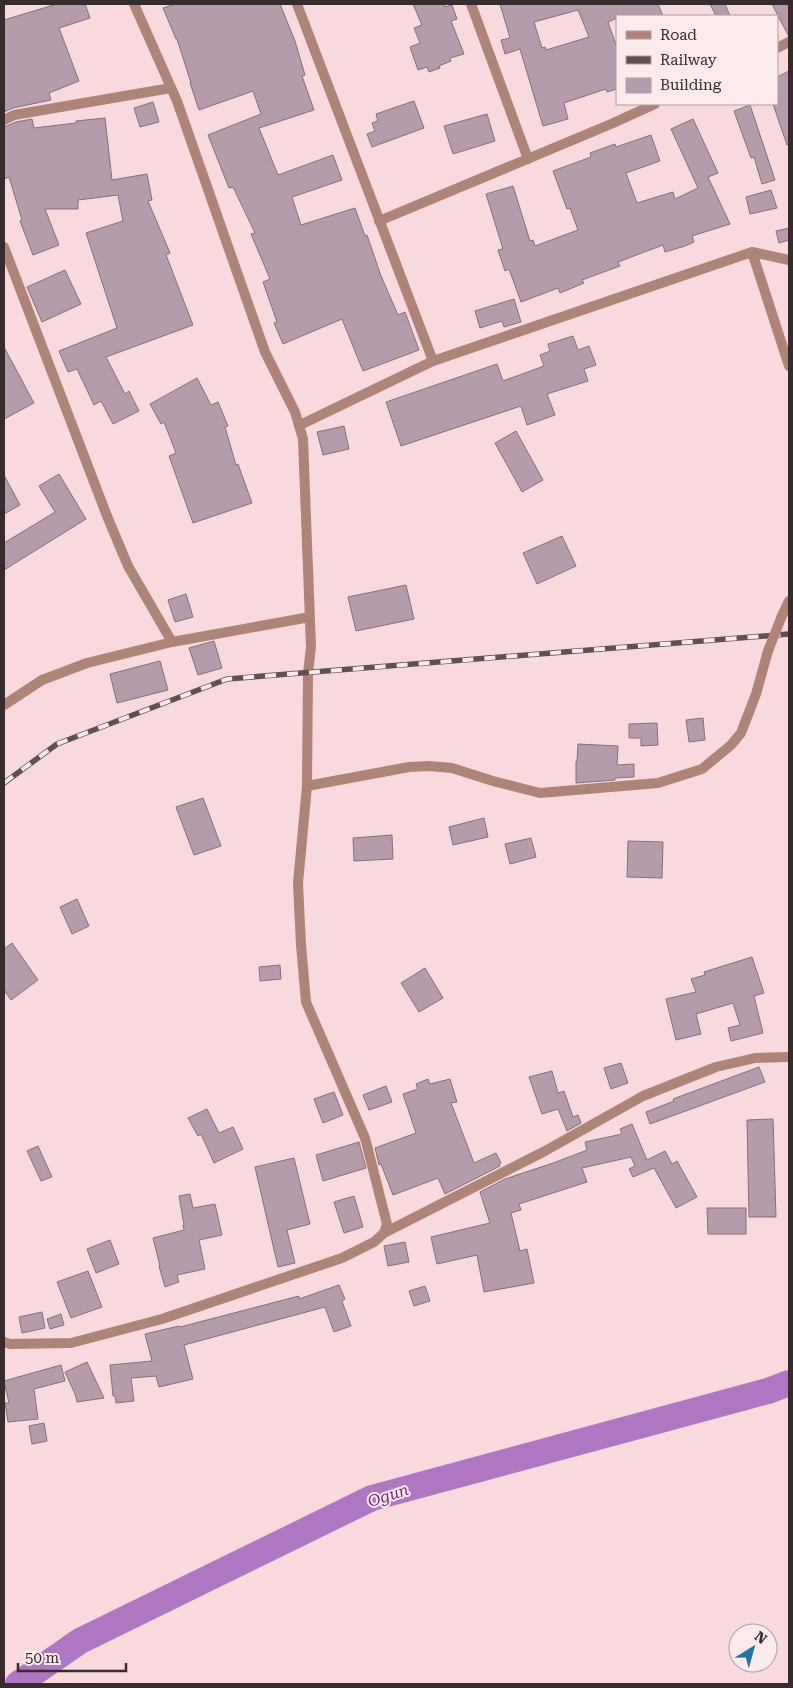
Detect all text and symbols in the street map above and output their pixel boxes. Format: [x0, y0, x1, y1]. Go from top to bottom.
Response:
legend [616, 15, 778, 105]
text: Road [660, 26, 697, 44]
text: Railway [660, 51, 717, 69]
text: Building [660, 76, 722, 94]
water label: Ogun [365, 1480, 411, 1511]
north arrow [728, 1623, 778, 1673]
text: N [752, 1628, 770, 1647]
scale bar [18, 1640, 125, 1672]
text: 50 m [25, 1649, 60, 1667]

